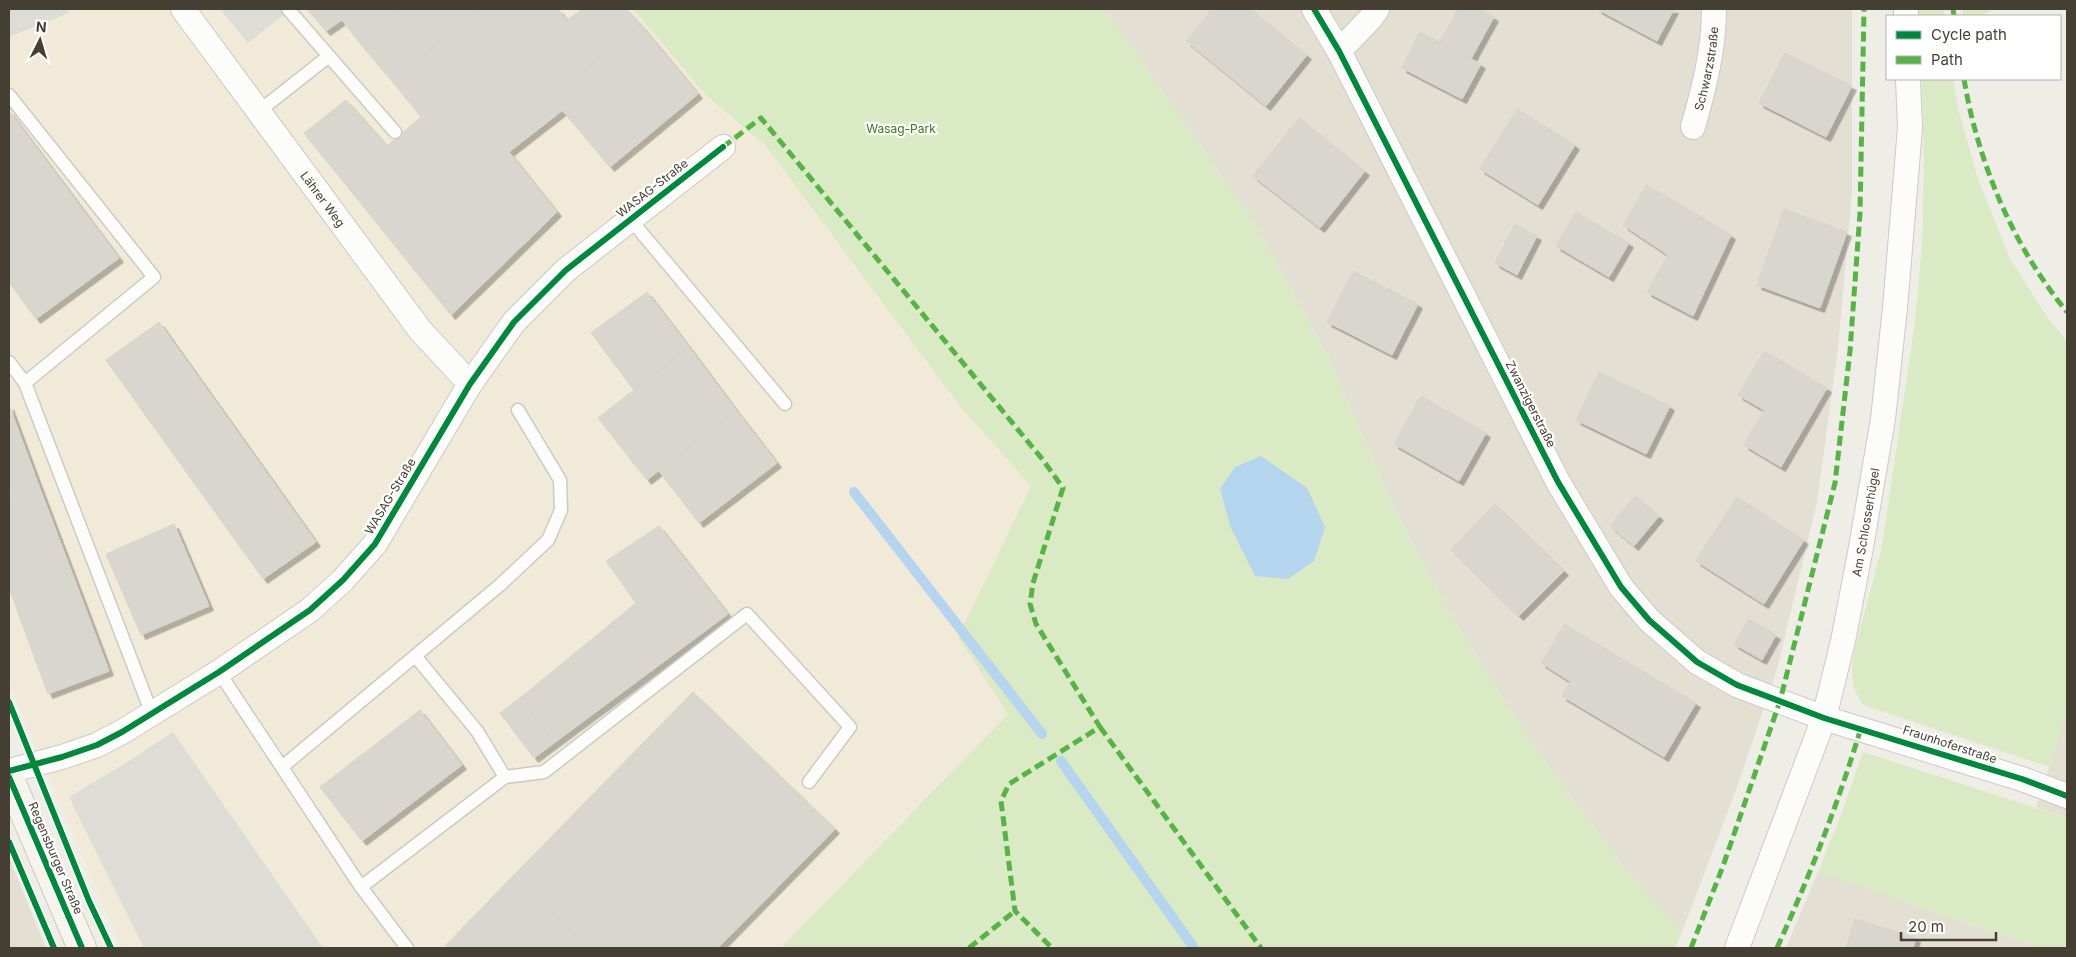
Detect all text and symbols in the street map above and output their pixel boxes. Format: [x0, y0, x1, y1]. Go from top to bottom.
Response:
north arrow [15, 15, 65, 65]
legend [1886, 15, 2061, 80]
text: N [35, 18, 47, 35]
text: Cycle path [1931, 25, 2007, 44]
street label: Schwarzstraße [1690, 26, 1721, 112]
text: Path [1931, 50, 1963, 69]
park label: Wasag-Park [866, 121, 936, 136]
street label: WASAG-Straße [613, 155, 691, 221]
street label: Lährer Weg [298, 168, 349, 230]
street label: Zwanzigerstraße [1503, 358, 1559, 450]
street label: WASAG-Straße [361, 455, 419, 537]
street label: Am Schlosserhügel [1848, 467, 1882, 578]
street label: Fraunhoferstraße [1901, 722, 1999, 766]
street label: Regensburger Straße [26, 800, 86, 916]
scale bar [1901, 910, 1996, 942]
text: 20 m [1908, 917, 1944, 936]

